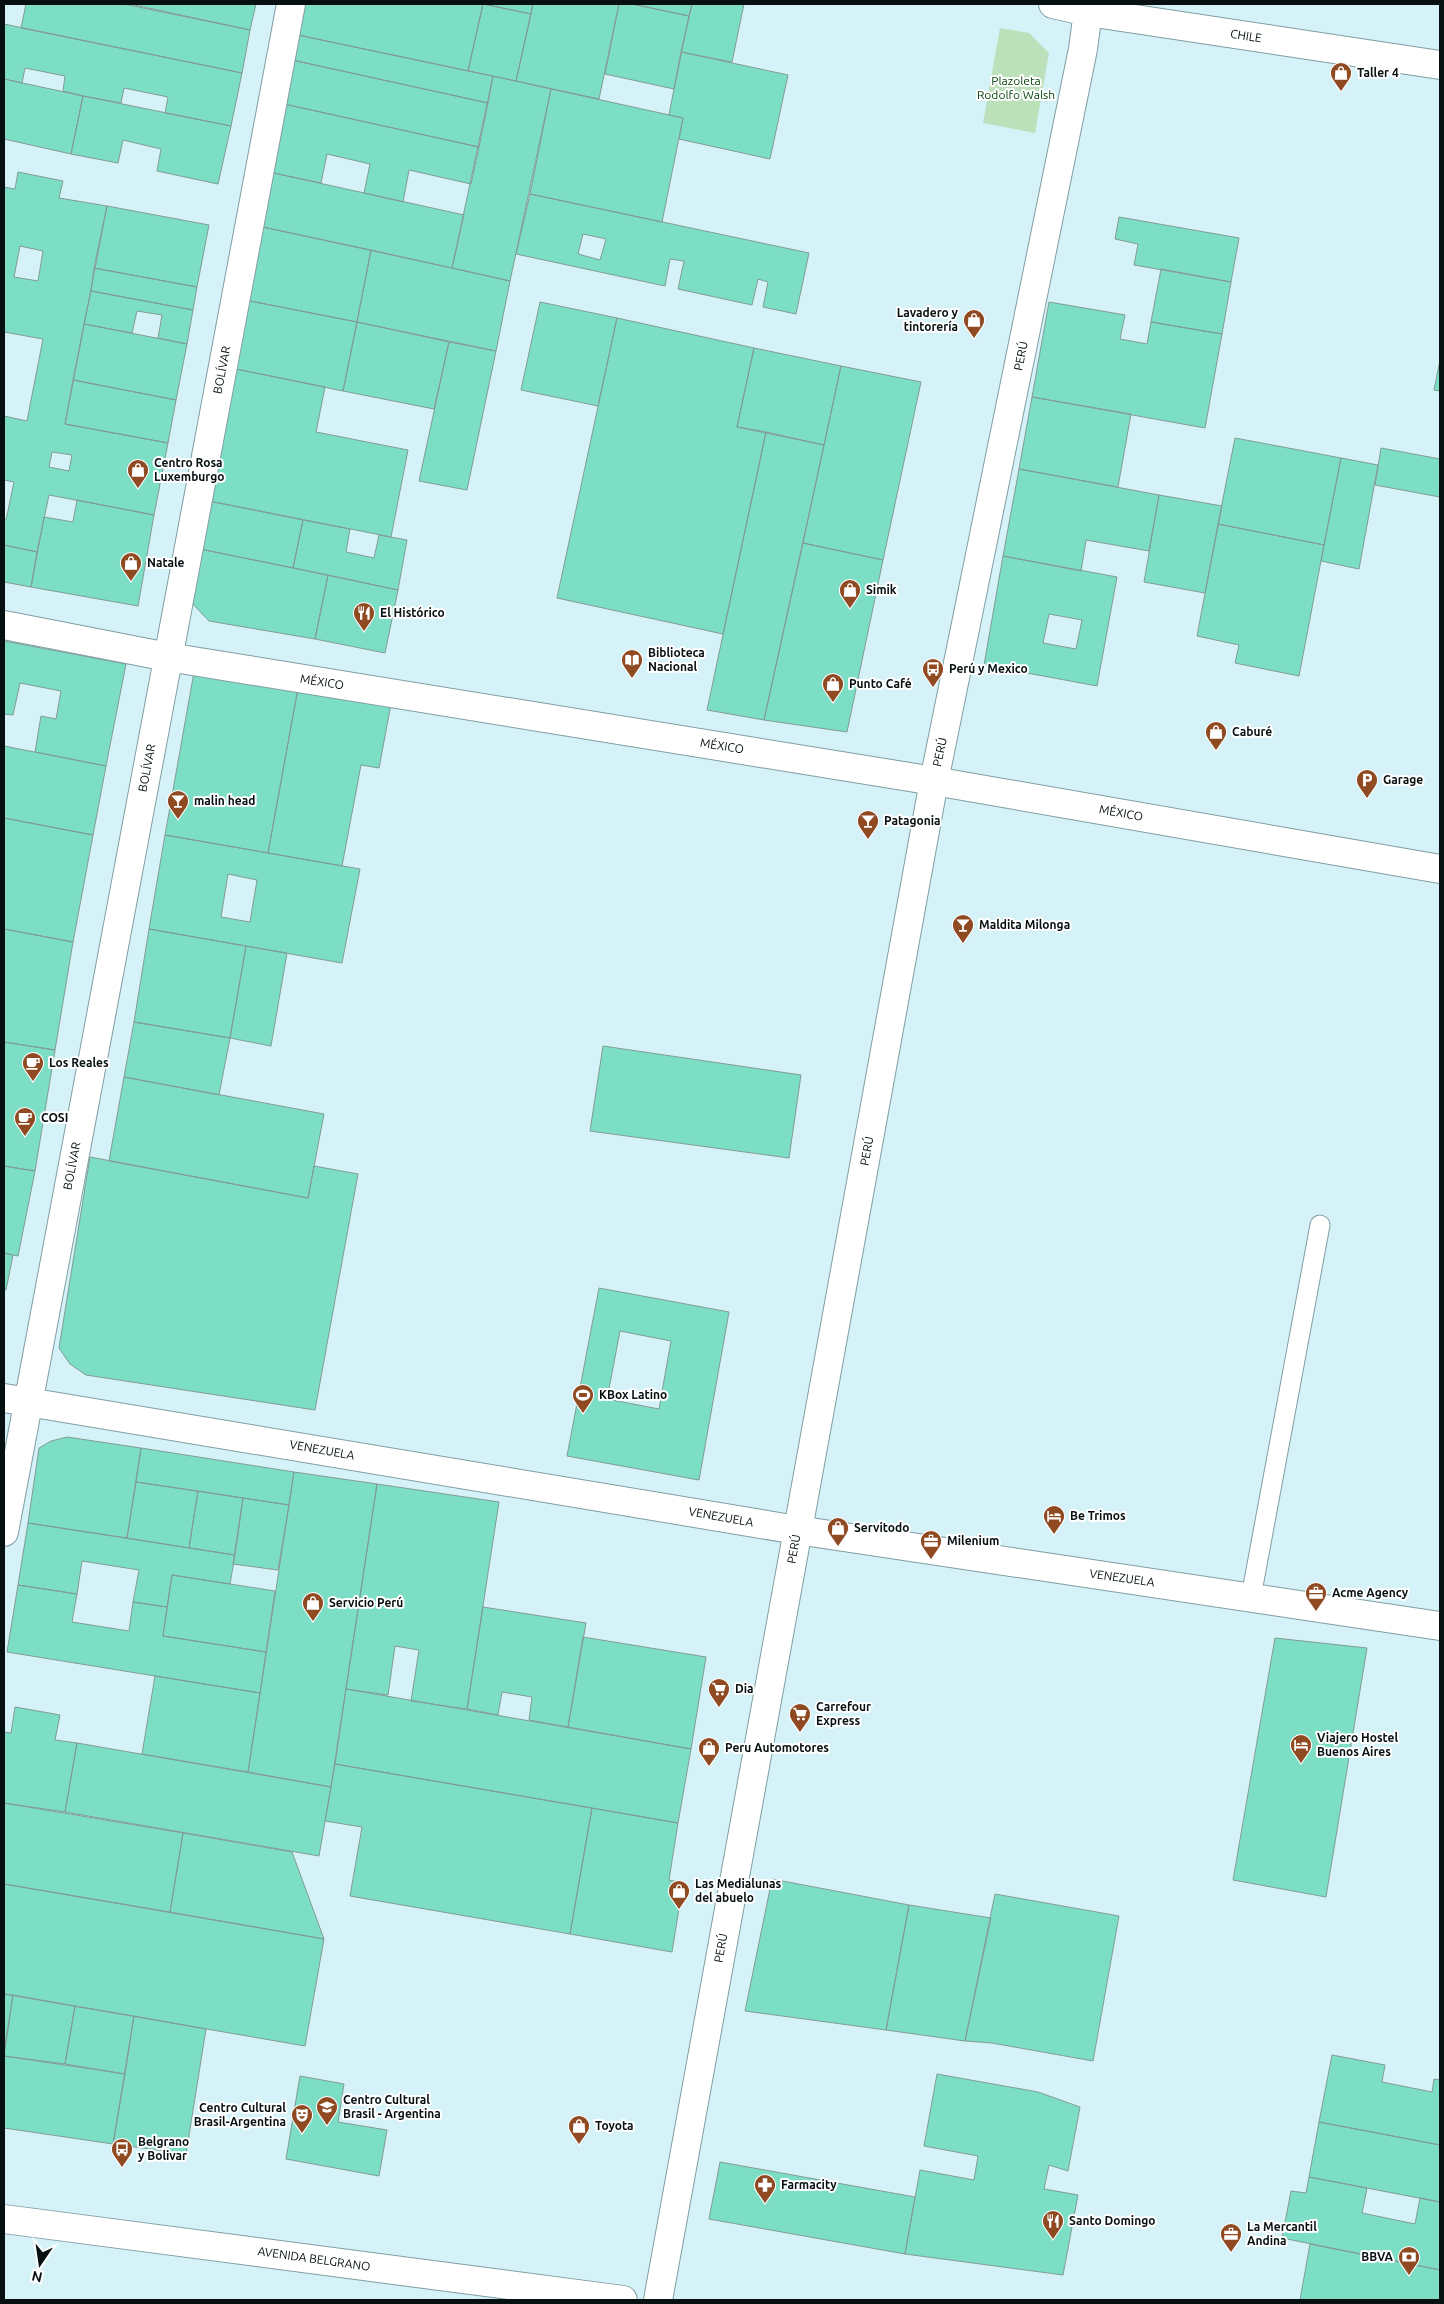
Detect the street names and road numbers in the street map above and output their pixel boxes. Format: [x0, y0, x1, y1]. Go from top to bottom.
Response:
street label: CHILE [1229, 27, 1263, 44]
street label: PERÚ [1011, 340, 1030, 372]
street label: BOLÍVAR [211, 344, 233, 395]
street label: MÉXICO [299, 672, 345, 691]
street label: MÉXICO [699, 736, 745, 755]
street label: PERÚ [930, 736, 949, 768]
street label: BOLÍVAR [136, 742, 158, 793]
street label: MÉXICO [1098, 802, 1144, 823]
street label: PERÚ [858, 1135, 875, 1167]
street label: BOLÍVAR [61, 1140, 83, 1191]
street label: VENEZUELA [289, 1437, 356, 1462]
street label: VENEZUELA [688, 1504, 755, 1529]
street label: PERÚ [785, 1533, 802, 1565]
street label: VENEZUELA [1089, 1567, 1156, 1589]
street label: PERÚ [712, 1932, 729, 1964]
street label: AVENIDA BELGRANO [257, 2244, 371, 2273]

